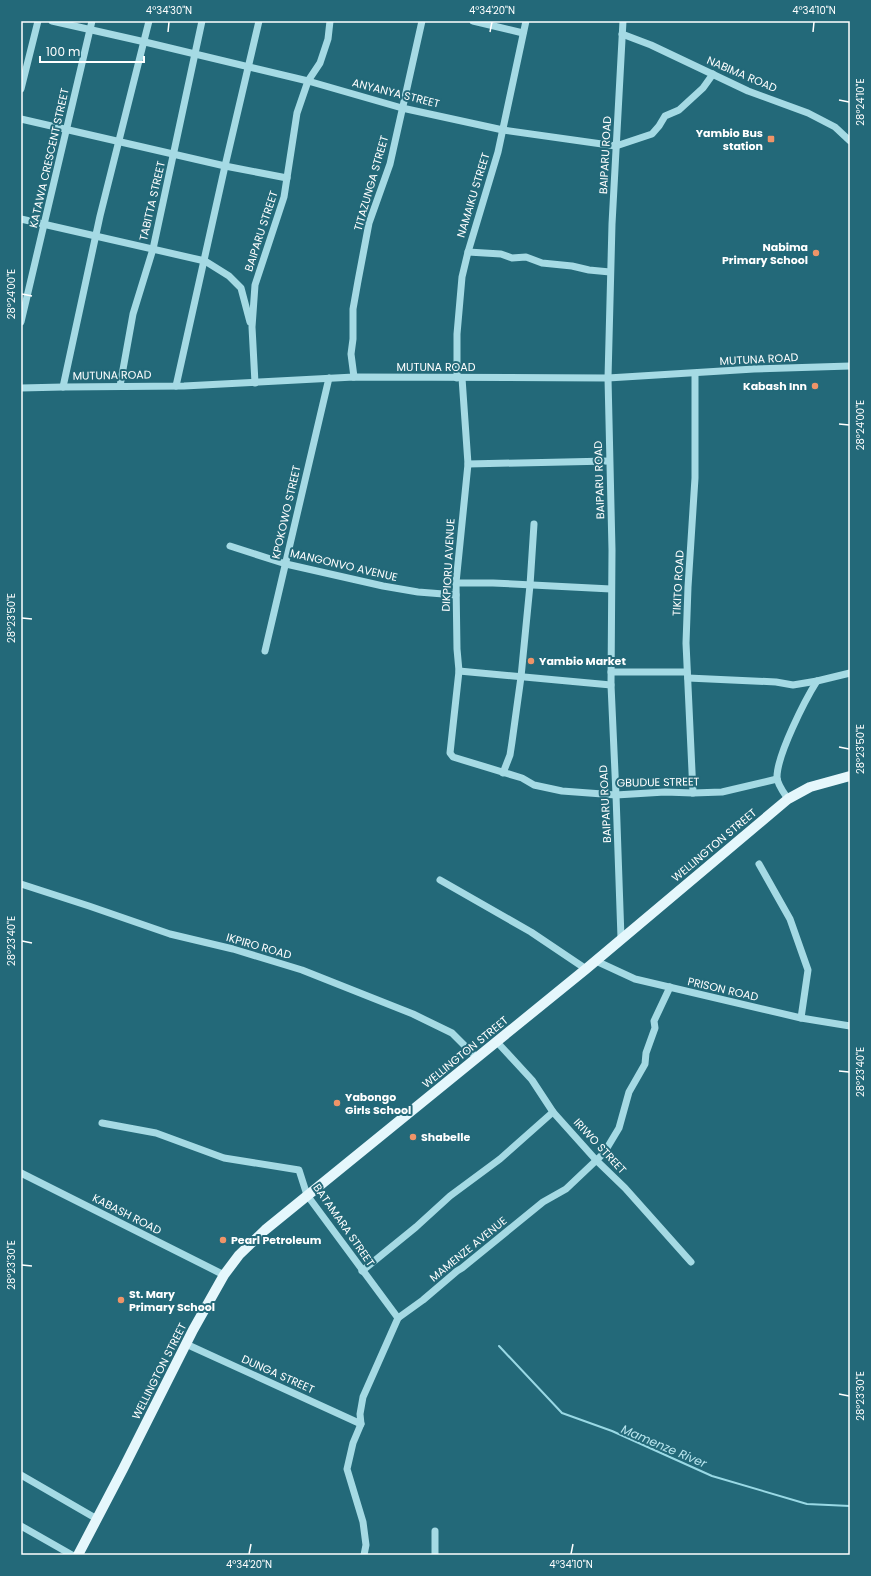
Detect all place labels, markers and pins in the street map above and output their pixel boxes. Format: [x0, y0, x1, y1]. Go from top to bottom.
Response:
place label: Yambio Bus station [696, 125, 763, 154]
marker: Yambio Bus station [766, 134, 776, 144]
place label: Nabima Primary School [722, 239, 808, 268]
marker: Nabima Primary School [811, 248, 821, 258]
place label: Kabash Inn [743, 378, 807, 394]
marker: Kabash Inn [810, 381, 820, 391]
place label: Yambio Market [539, 653, 626, 669]
marker: Yambio Market [526, 656, 536, 666]
place label: Yabongo Girls School [345, 1089, 411, 1118]
marker: Yabongo Girls School [332, 1098, 342, 1108]
place label: Shabelle [421, 1129, 470, 1145]
marker: Shabelle [408, 1132, 418, 1142]
place label: Pearl Petroleum [231, 1232, 322, 1248]
marker: Pearl Petroleum [218, 1235, 228, 1245]
place label: St. Mary Primary School [129, 1286, 215, 1315]
marker: St. Mary Primary School [116, 1295, 126, 1305]

